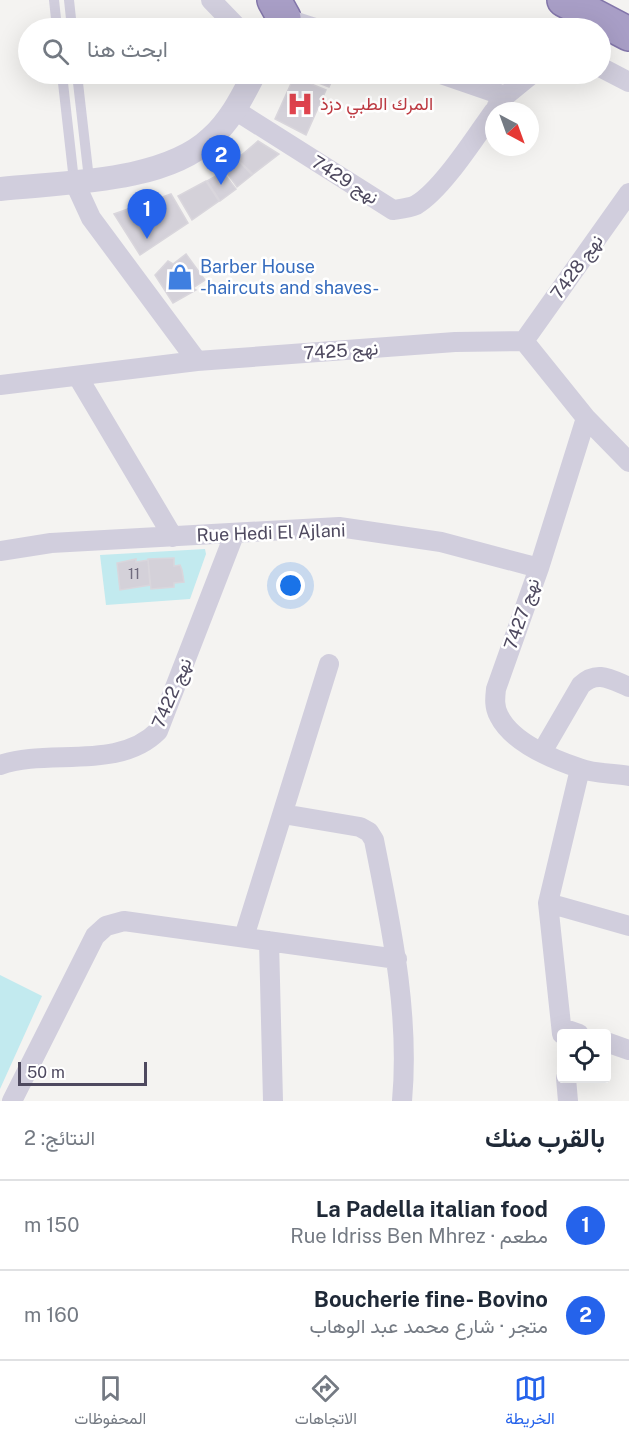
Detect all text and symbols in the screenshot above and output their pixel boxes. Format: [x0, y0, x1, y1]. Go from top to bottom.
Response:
search box [18, 18, 611, 84]
icon: search [39, 35, 72, 68]
text: ابحث هنا [87, 36, 168, 62]
hospital icon: المرك الطبي دزذ [285, 89, 315, 119]
place label: المرك الطبي دزذ [320, 93, 433, 119]
north arrow [485, 102, 539, 156]
pin: 2 [202, 136, 240, 185]
street label: نهج 7429 [307, 151, 382, 210]
pin: 1 [128, 190, 166, 239]
street label: نهج 7428 [546, 230, 609, 304]
place label: Barber House -haircuts and shaves- [200, 256, 379, 298]
shop icon: Barber House -haircuts and shaves- [165, 262, 195, 292]
street label: نهج 7425 [303, 337, 379, 366]
street label: Rue Hedi El Ajlani [196, 519, 346, 546]
house number: 11 [128, 565, 140, 582]
your location [276, 571, 305, 600]
street label: نهج 7427 [500, 575, 545, 653]
street label: نهج 7422 [147, 655, 197, 732]
map controls [557, 1029, 611, 1083]
button: locate [557, 1029, 611, 1083]
scale bar [18, 1059, 147, 1086]
text: 50 m [27, 1063, 65, 1082]
text: بالقرب منك [485, 1122, 605, 1153]
text: النتائج: 2 [24, 1126, 95, 1150]
text: La Padella italian food [316, 1196, 548, 1222]
text: 150 m [24, 1213, 79, 1237]
text: 1 [581, 1213, 590, 1237]
text: مطعم · Rue Idriss Ben Mhrez [290, 1224, 548, 1248]
text: Boucherie fine- Bovino [314, 1286, 548, 1312]
text: 160 m [24, 1303, 79, 1327]
text: 2 [579, 1303, 592, 1327]
text: متجر · شارع محمد عبد الوهاب [310, 1314, 548, 1338]
tab: المحفوظات [74, 1372, 146, 1433]
tab: الاتجاهات [295, 1372, 357, 1433]
tab: الخريطة [505, 1372, 555, 1433]

